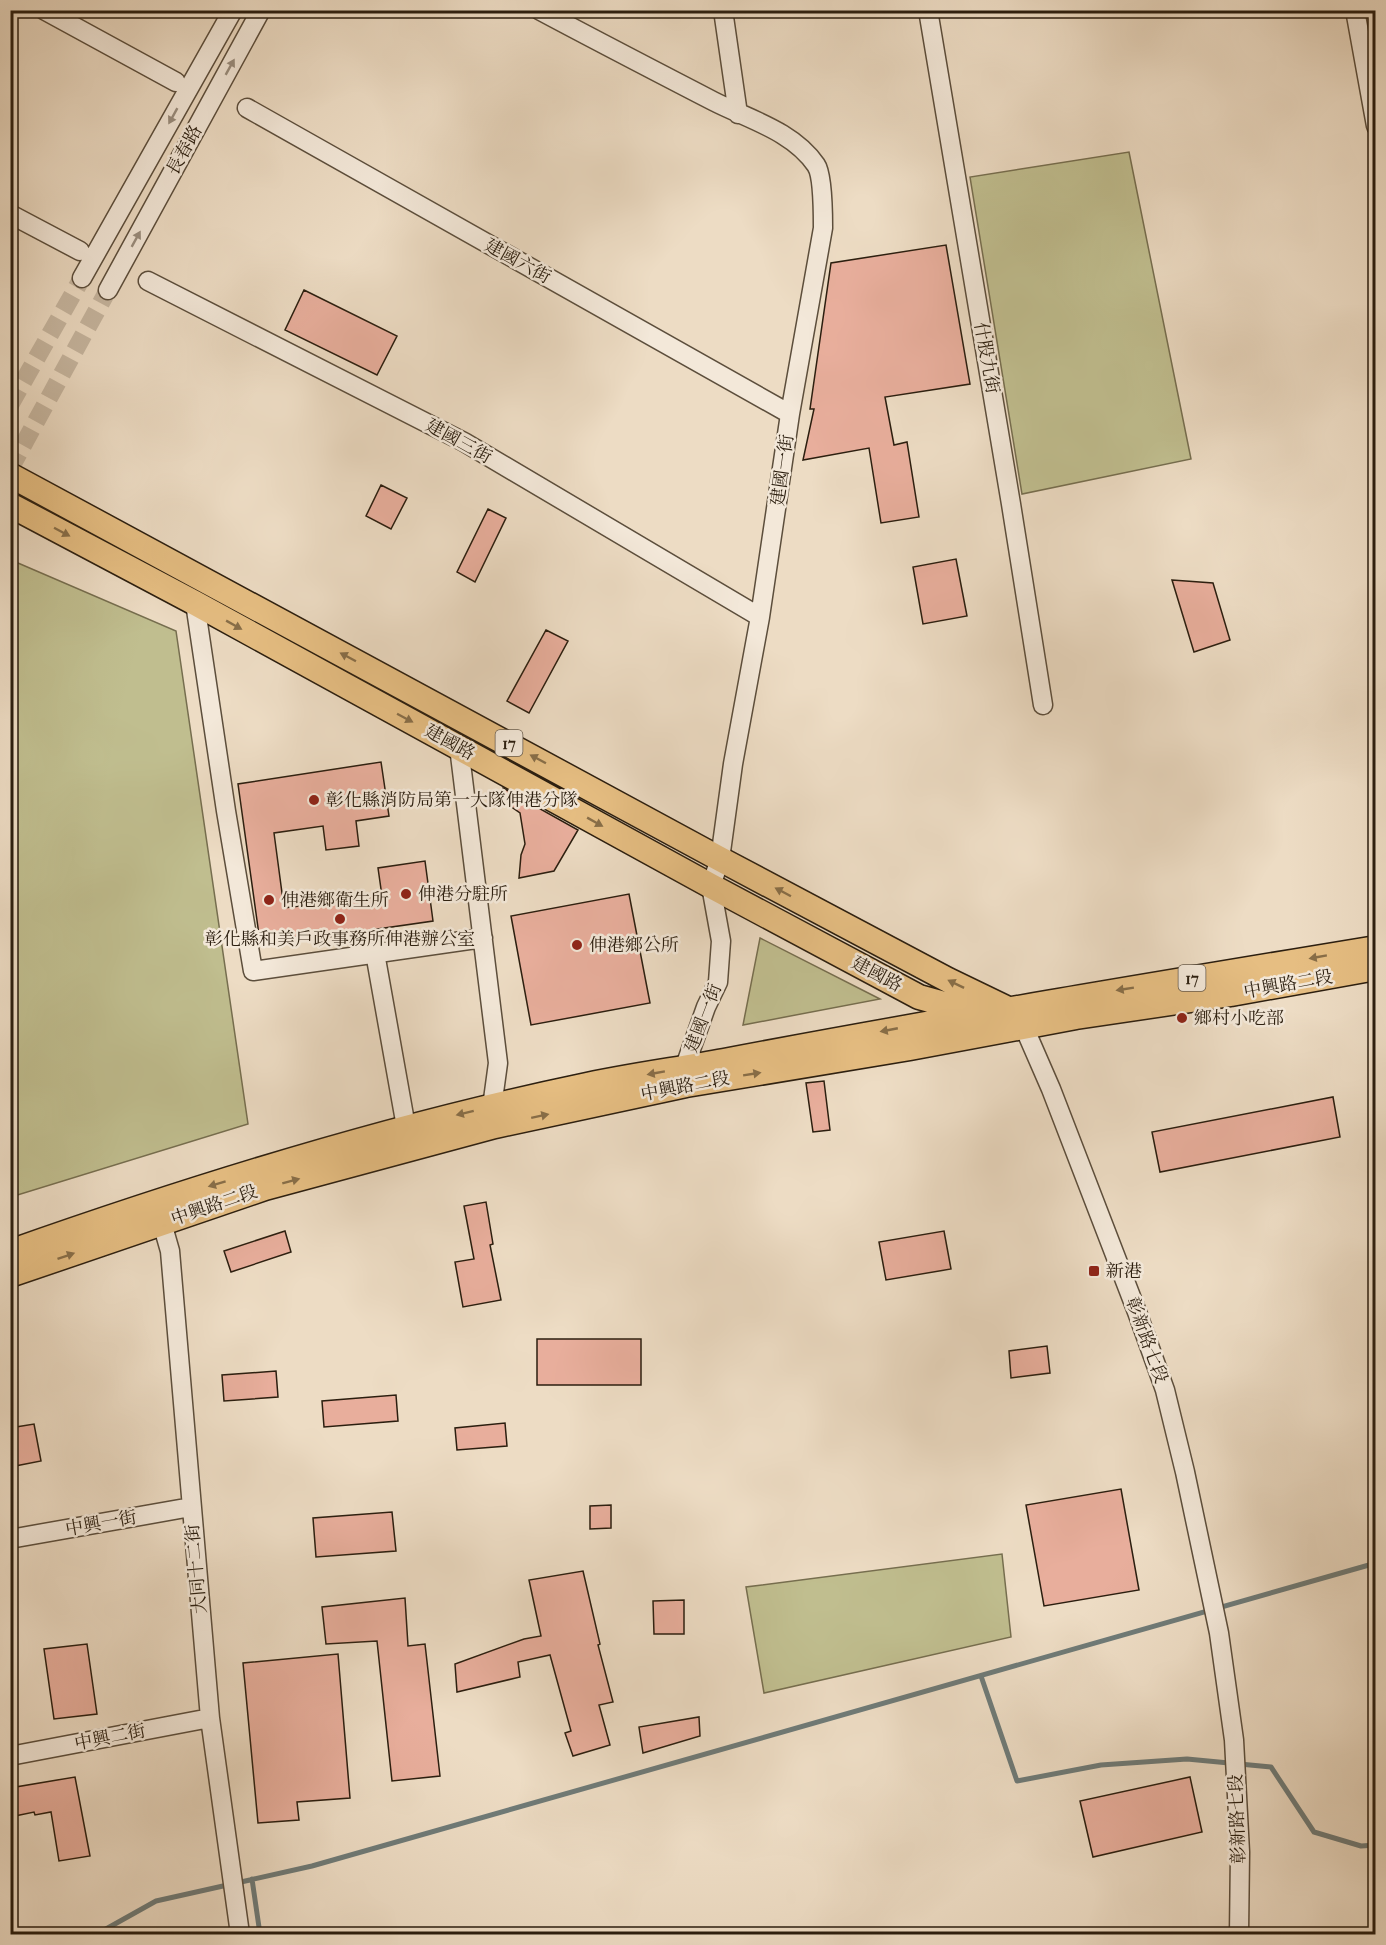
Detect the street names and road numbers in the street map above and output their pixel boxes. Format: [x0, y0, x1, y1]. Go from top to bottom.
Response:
street label: 長春路 [162, 122, 207, 179]
street label: 建國六街 [481, 235, 554, 288]
street label: 什股九街 [970, 321, 1003, 395]
street label: 建國三街 [422, 415, 495, 468]
street label: 建國一街 [767, 433, 798, 507]
street label: 建國路 [421, 720, 478, 765]
road number: 17 [496, 730, 522, 756]
street label: 建國路 [848, 952, 906, 996]
road number: 17 [1178, 965, 1206, 991]
street label: 中興路二段 [1242, 966, 1334, 1003]
street label: 建國一街 [681, 981, 726, 1056]
street label: 中興路二段 [639, 1068, 731, 1105]
street label: 中興路二段 [168, 1181, 260, 1230]
street label: 彰新路七段 [1121, 1294, 1172, 1386]
street label: 中興一街 [64, 1507, 138, 1540]
street label: 大同十二街 [182, 1523, 211, 1615]
street label: 中興二街 [73, 1720, 147, 1755]
street label: 彰新路七段 [1225, 1774, 1250, 1864]

